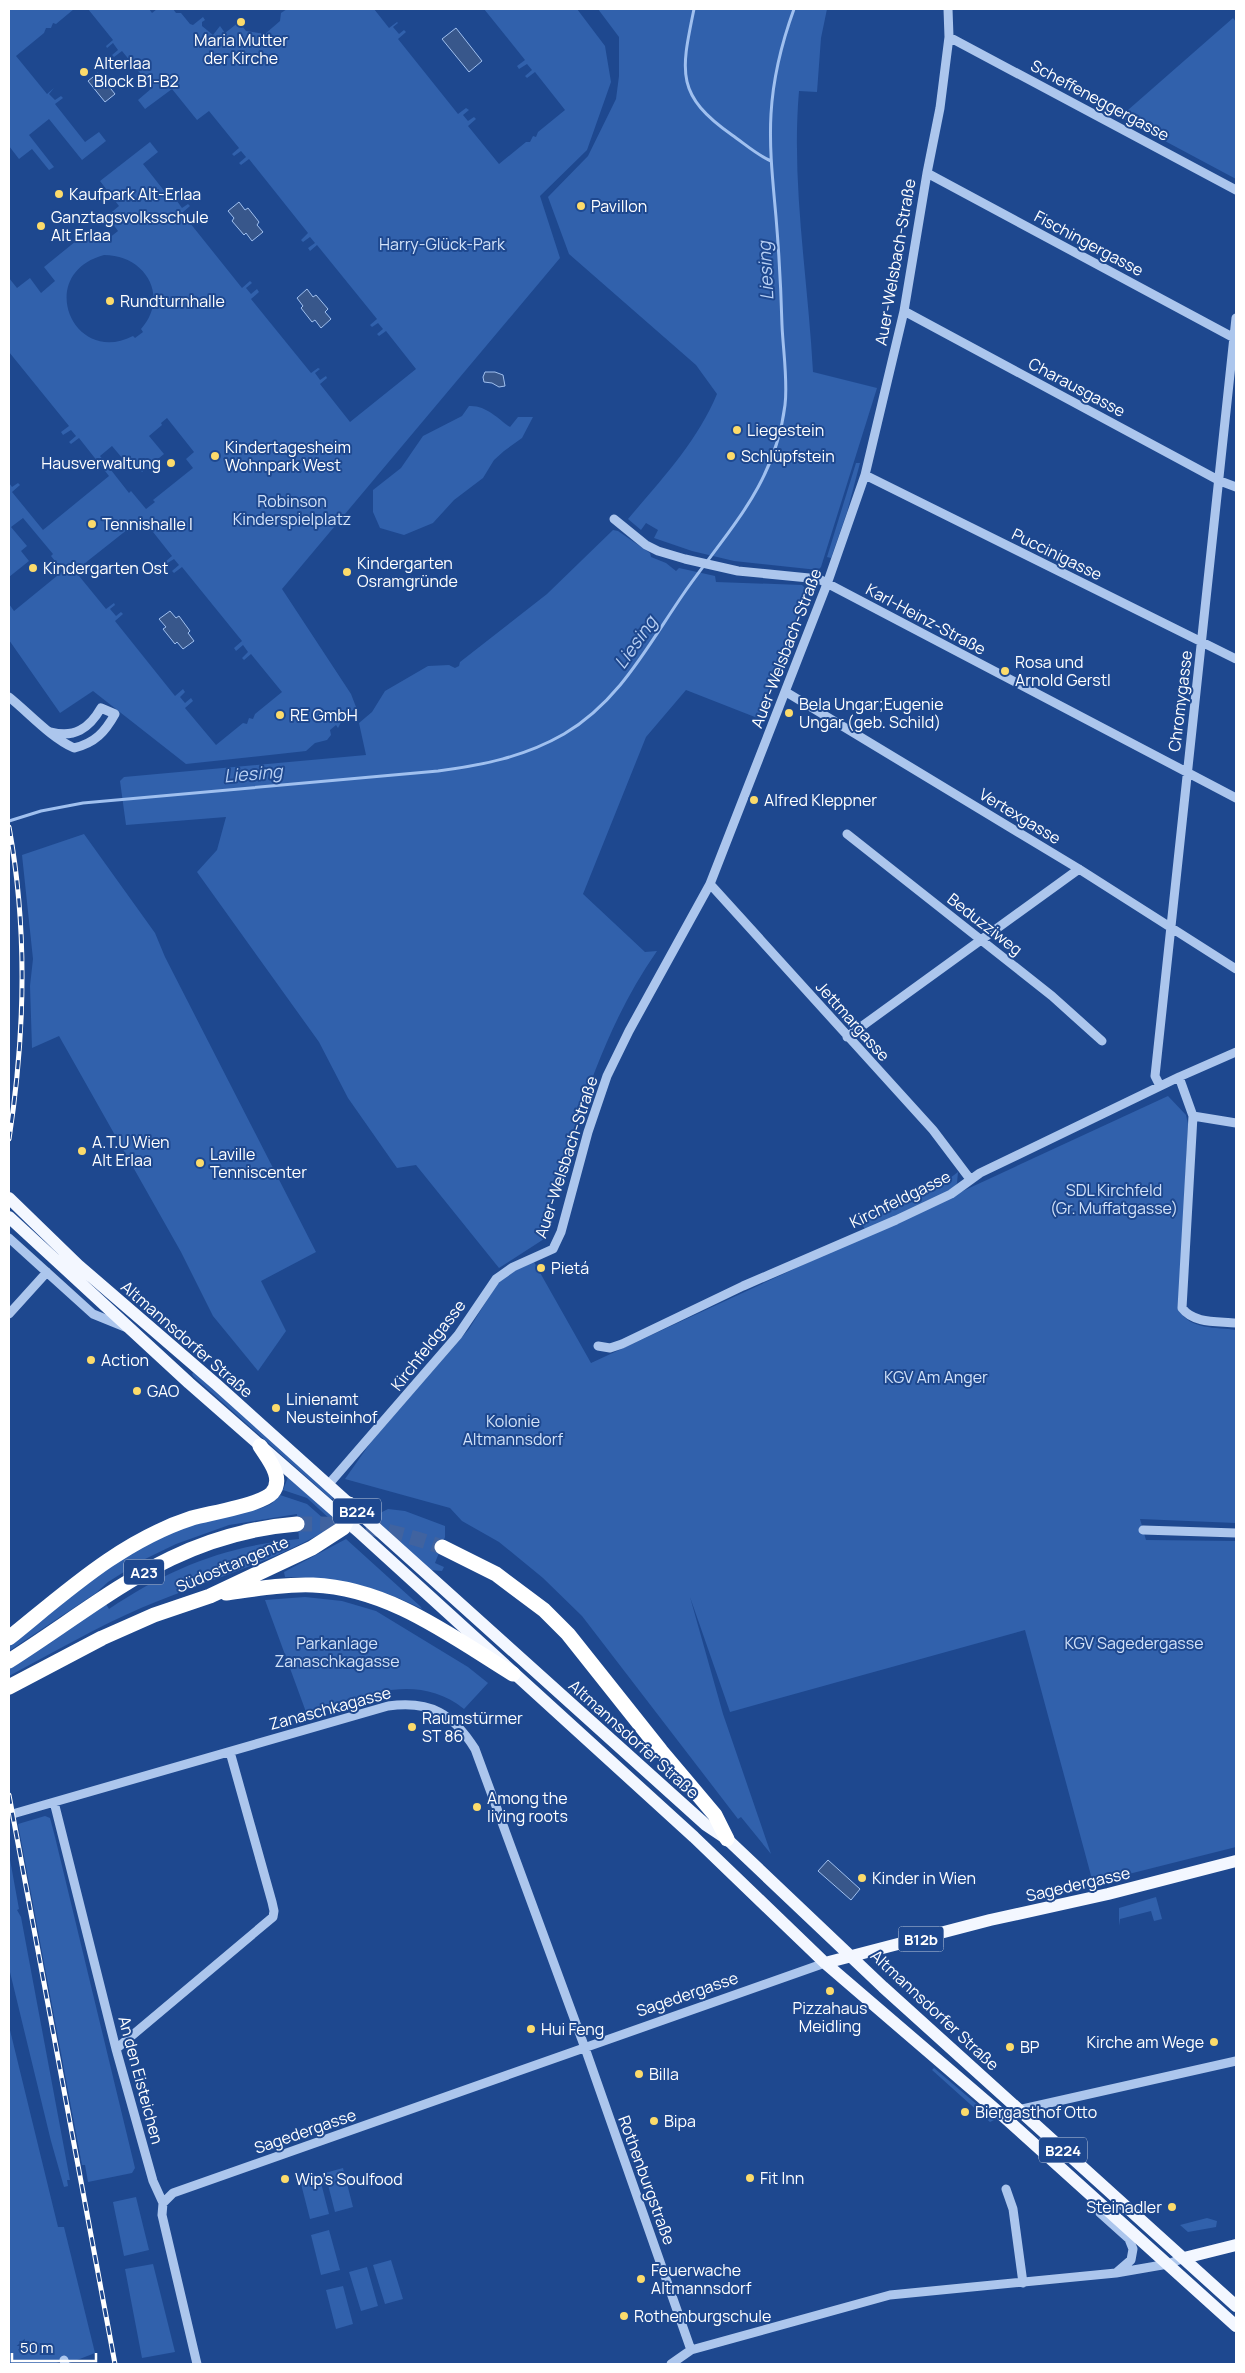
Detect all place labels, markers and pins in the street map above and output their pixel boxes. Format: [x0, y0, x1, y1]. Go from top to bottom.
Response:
marker: Maria Mutter der Kirche [235, 16, 247, 28]
place label: Maria Mutter der Kirche [194, 29, 288, 69]
place label: Alterlaa Block B1-B2 [94, 52, 179, 92]
marker: Alterlaa Block B1-B2 [78, 66, 90, 78]
place label: Kaufpark Alt-Erlaa [69, 183, 201, 205]
marker: Kaufpark Alt-Erlaa [53, 188, 65, 200]
place label: Pavillon [591, 195, 647, 217]
marker: Pavillon [575, 200, 587, 212]
place label: Ganztagsvolksschule Alt Erlaa [51, 206, 209, 246]
marker: Ganztagsvolksschule Alt Erlaa [35, 220, 47, 232]
place label: Rundturnhalle [120, 290, 225, 312]
marker: Rundturnhalle [104, 295, 116, 307]
place label: Liegestein [747, 419, 824, 441]
marker: Liegestein [731, 424, 743, 436]
place label: Kindertagesheim Wohnpark West [225, 436, 351, 476]
place label: Schlüpfstein [741, 445, 835, 467]
marker: Kindertagesheim Wohnpark West [209, 450, 221, 462]
marker: Schlüpfstein [725, 450, 737, 462]
place label: Hausverwaltung [41, 452, 161, 474]
marker: Hausverwaltung [165, 457, 177, 469]
place label: Tennishalle I [102, 513, 193, 535]
marker: Tennishalle I [86, 518, 98, 530]
place label: Kindergarten Osramgründe [357, 552, 458, 592]
place label: Kindergarten Ost [43, 557, 168, 579]
marker: Kindergarten Ost [27, 562, 39, 574]
marker: Kindergarten Osramgründe [341, 566, 353, 578]
place label: Rosa und Arnold Gerstl [1015, 651, 1111, 691]
marker: Rosa und Arnold Gerstl [999, 665, 1011, 677]
place label: Bela Ungar;Eugenie Ungar (geb. Schild) [799, 693, 944, 733]
place label: RE GmbH [290, 704, 358, 726]
marker: Bela Ungar;Eugenie Ungar (geb. Schild) [783, 707, 795, 719]
marker: RE GmbH [274, 709, 286, 721]
place label: Alfred Kleppner [764, 789, 877, 811]
marker: Alfred Kleppner [748, 794, 760, 806]
place label: A.T.U Wien Alt Erlaa [92, 1131, 170, 1171]
place label: Laville Tenniscenter [210, 1143, 307, 1183]
marker: A.T.U Wien Alt Erlaa [76, 1145, 88, 1157]
marker: Laville Tenniscenter [194, 1157, 206, 1169]
place label: Pietá [551, 1257, 589, 1279]
marker: Pietá [535, 1262, 547, 1274]
place label: Action [101, 1349, 149, 1371]
marker: Action [85, 1354, 97, 1366]
place label: GAO [147, 1380, 180, 1402]
marker: GAO [131, 1385, 143, 1397]
place label: Linienamt Neusteinhof [286, 1388, 378, 1428]
marker: Linienamt Neusteinhof [270, 1402, 282, 1414]
place label: Raumstürmer ST 86 [422, 1707, 523, 1747]
marker: Raumstürmer ST 86 [406, 1721, 418, 1733]
place label: Among the living roots [487, 1787, 568, 1827]
marker: Among the living roots [471, 1801, 483, 1813]
place label: Kinder in Wien [872, 1867, 976, 1889]
marker: Kinder in Wien [856, 1872, 868, 1884]
marker: Pizzahaus Meidling [824, 1985, 836, 1997]
place label: Pizzahaus Meidling [792, 1997, 868, 2037]
place label: Hui Feng [541, 2018, 604, 2040]
marker: Hui Feng [525, 2023, 537, 2035]
place label: Kirche am Wege [1086, 2031, 1204, 2053]
place label: BP [1020, 2036, 1040, 2058]
marker: Kirche am Wege [1208, 2036, 1220, 2048]
marker: BP [1004, 2041, 1016, 2053]
place label: Billa [649, 2063, 679, 2085]
marker: Billa [633, 2068, 645, 2080]
place label: Biergasthof Otto [975, 2101, 1097, 2123]
marker: Biergasthof Otto [959, 2106, 971, 2118]
place label: Bipa [664, 2110, 696, 2132]
marker: Bipa [648, 2115, 660, 2127]
place label: Fit Inn [760, 2167, 804, 2189]
place label: Wip's Soulfood [295, 2168, 403, 2190]
marker: Fit Inn [744, 2172, 756, 2184]
marker: Wip's Soulfood [279, 2173, 291, 2185]
place label: Steinadler [1086, 2196, 1162, 2218]
marker: Steinadler [1166, 2201, 1178, 2213]
place label: Feuerwache Altmannsdorf [651, 2259, 752, 2299]
marker: Feuerwache Altmannsdorf [635, 2273, 647, 2285]
place label: Rothenburgschule [634, 2305, 771, 2327]
marker: Rothenburgschule [618, 2310, 630, 2322]

